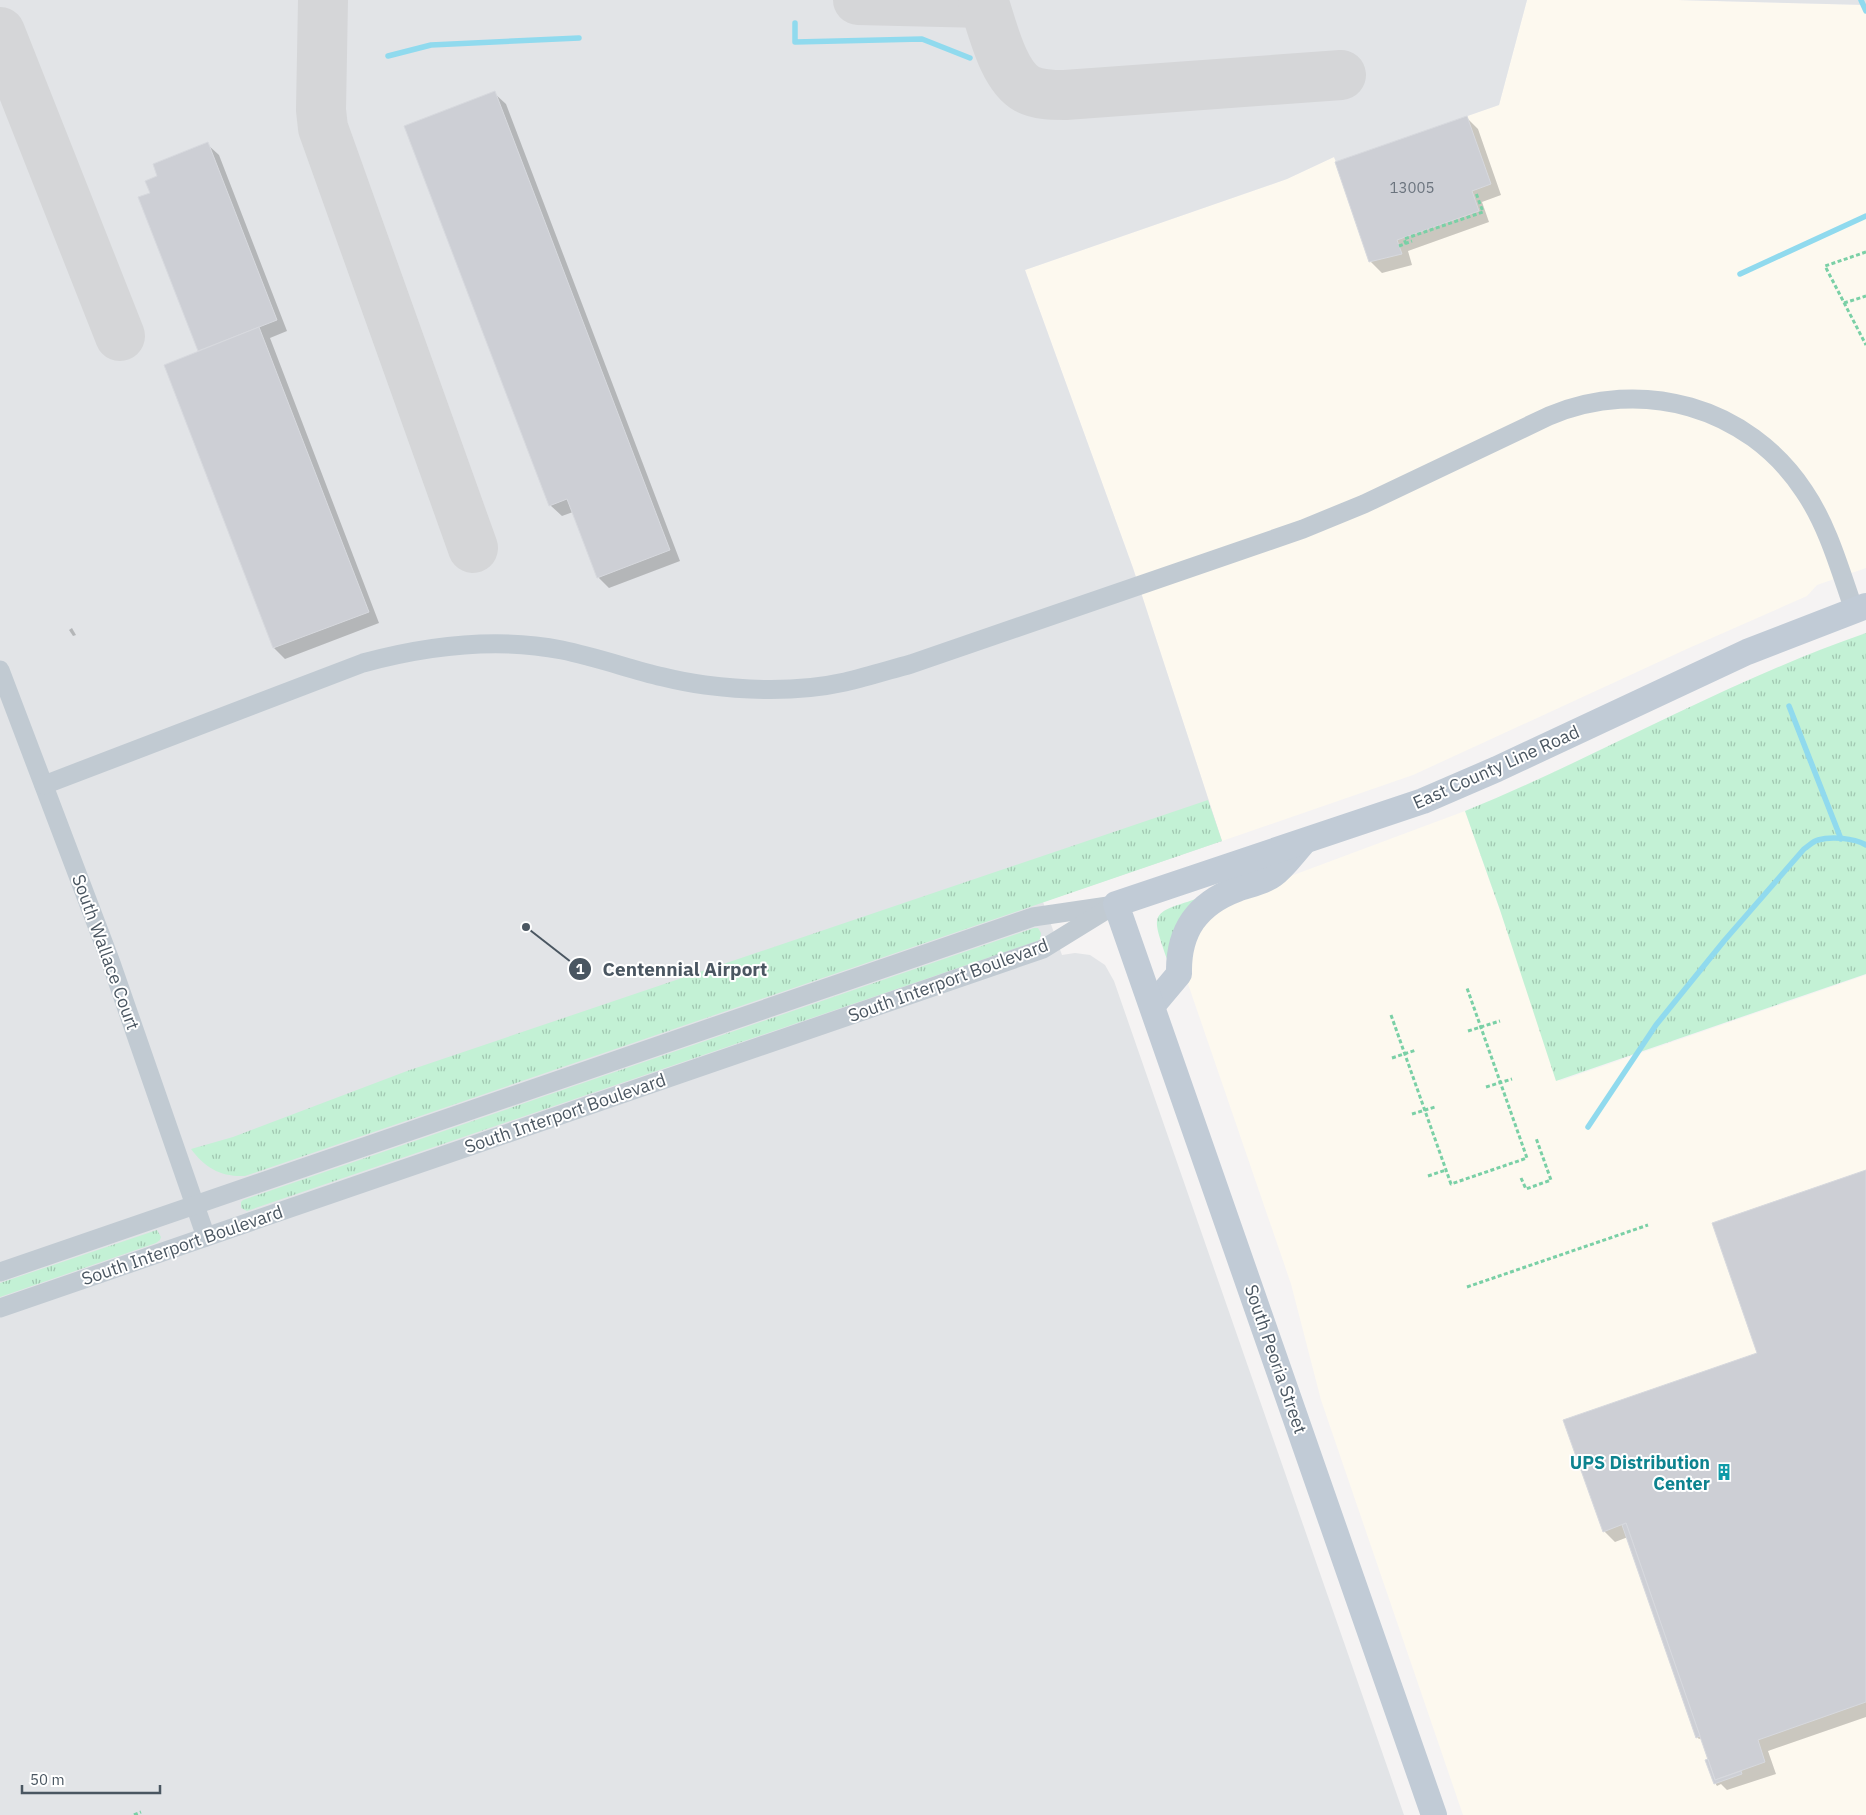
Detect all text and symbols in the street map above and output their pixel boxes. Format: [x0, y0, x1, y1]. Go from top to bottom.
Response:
house number: 13005 [1389, 178, 1435, 197]
street label: East County Line Road [1409, 720, 1583, 814]
street label: South Wallace Court [67, 871, 145, 1033]
street label: South Interport Boulevard [845, 933, 1051, 1027]
callout: Centennial Airport [567, 952, 777, 986]
text: Centennial Airport [603, 957, 767, 981]
text: 1 [575, 959, 585, 978]
street label: South Interport Boulevard [461, 1068, 669, 1158]
street label: South Interport Boulevard [78, 1200, 286, 1290]
street label: South Peoria Street [1240, 1281, 1312, 1437]
place label: UPS Distribution Center [1570, 1451, 1710, 1495]
building icon: UPS Distribution Center [1714, 1462, 1734, 1482]
scale bar [22, 1762, 160, 1794]
text: 50 m [30, 1770, 65, 1789]

